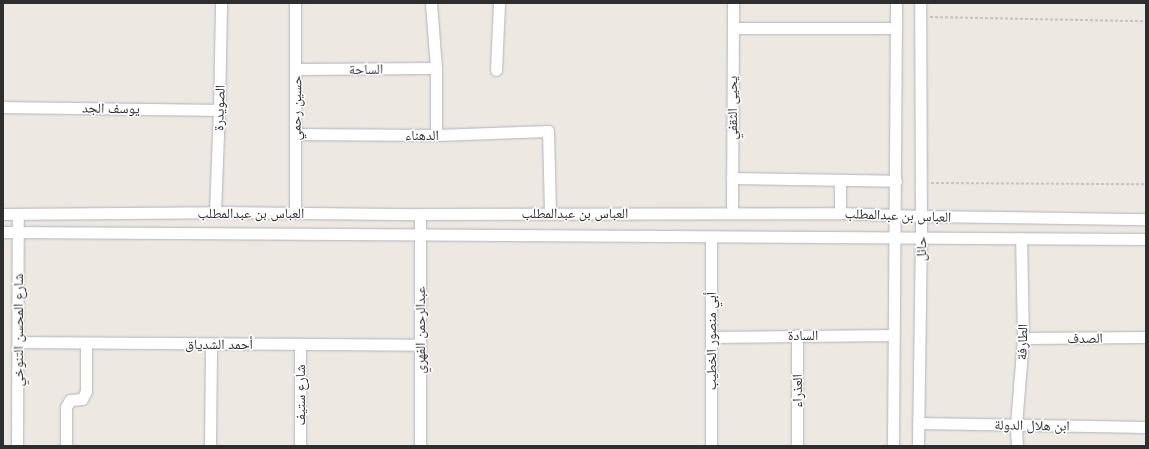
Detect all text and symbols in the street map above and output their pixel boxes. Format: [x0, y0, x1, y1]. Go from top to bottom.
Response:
street label: الساحة [349, 60, 383, 78]
street label: حسين رحمي [287, 75, 305, 141]
street label: يحيى الثقفي [724, 76, 740, 140]
street label: الصويدرة [210, 85, 228, 131]
street label: يوسف الجد [82, 99, 140, 117]
street label: الدهناء [405, 127, 439, 143]
street label: العباس بن عبدالمطلب [198, 205, 304, 221]
street label: العباس بن عبدالمطلب [522, 205, 628, 221]
street label: العباس بن عبدالمطلب [844, 205, 952, 225]
street label: حائل [912, 237, 930, 261]
street label: شارع المحسن التنوخي [10, 273, 26, 387]
street label: عبدالرحمن الفهري [412, 286, 428, 374]
street label: أبي منصور الخطيب [703, 292, 719, 390]
street label: الطارفة [1013, 324, 1031, 360]
street label: السادة [788, 327, 818, 343]
street label: الصدف [1067, 329, 1103, 347]
street label: أحمد الشدياق [185, 336, 253, 352]
street label: شارع ستيف [292, 365, 308, 425]
street label: العذراء [789, 374, 805, 408]
street label: ابن هلال الدولة [994, 416, 1070, 434]

